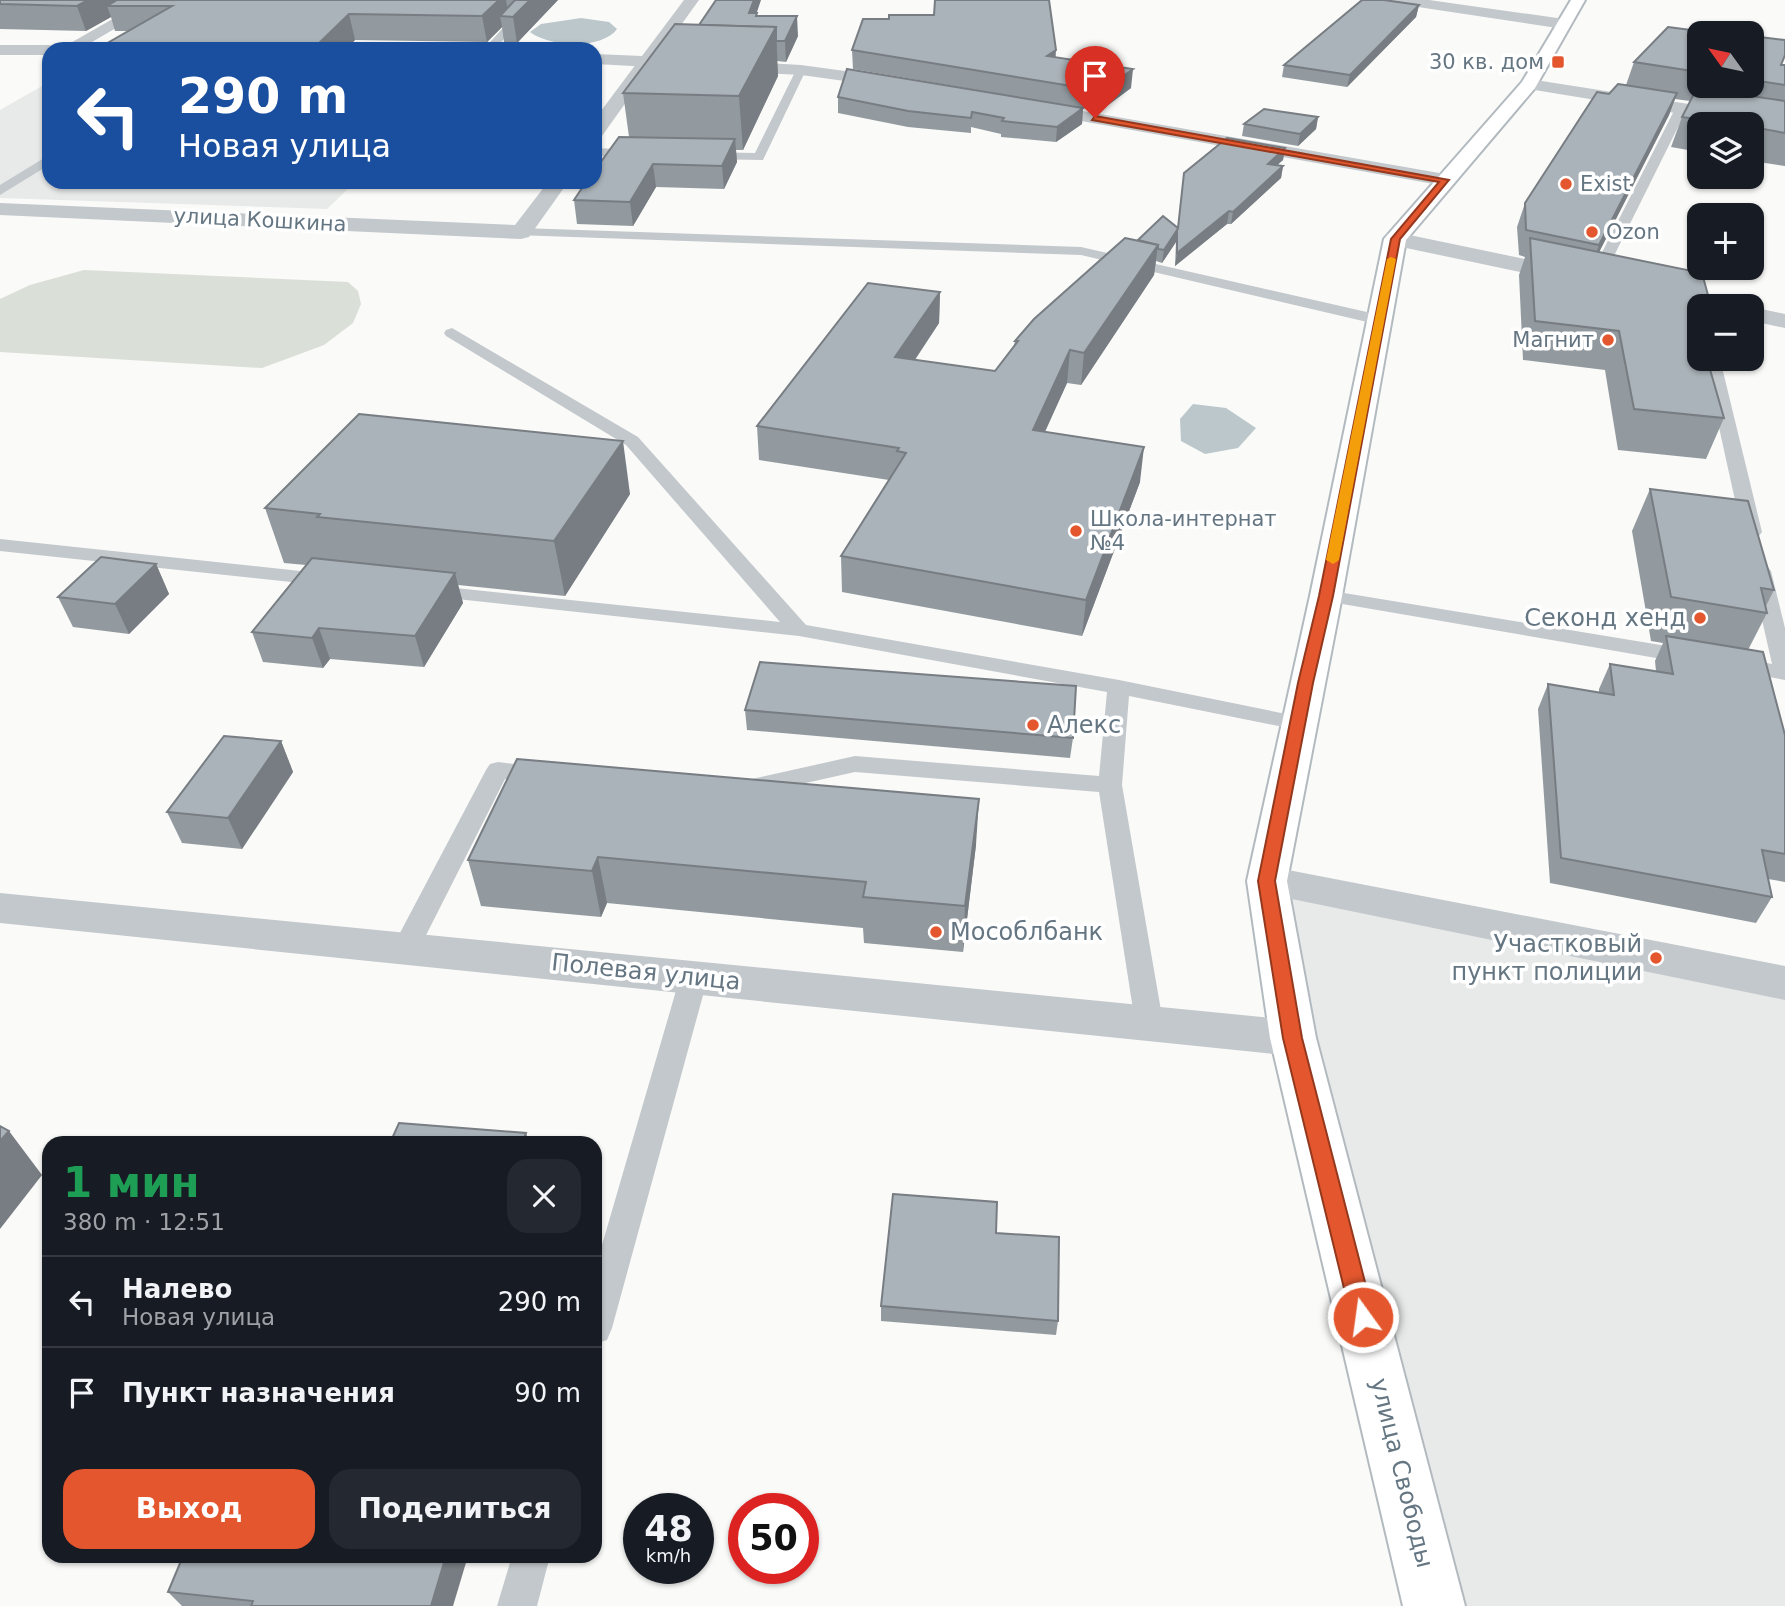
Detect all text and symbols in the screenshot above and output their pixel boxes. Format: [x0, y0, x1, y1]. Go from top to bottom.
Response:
north arrow [1687, 21, 1764, 98]
map controls [1687, 21, 1764, 371]
pin [1065, 46, 1125, 118]
place label: 30 кв. дом [1429, 50, 1544, 74]
marker: 30 кв. дом [1550, 54, 1566, 70]
icon: arrive [1076, 57, 1114, 95]
text: 290 m [178, 68, 348, 125]
icon: left [63, 70, 154, 161]
button: layers [1687, 112, 1764, 189]
text: Новая улица [178, 127, 391, 165]
place label: Exist [1580, 172, 1631, 196]
marker: Exist [1558, 176, 1574, 192]
street label: улица Кошкина [173, 203, 347, 237]
button: + [1687, 203, 1764, 280]
place label: Ozon [1606, 220, 1660, 244]
marker: Ozon [1584, 224, 1600, 240]
button: − [1687, 294, 1764, 371]
place label: Магнит [1512, 328, 1594, 352]
marker: Магнит [1600, 332, 1616, 348]
place label: Школа-интернат №4 [1090, 507, 1277, 555]
marker: Школа-интернат №4 [1068, 523, 1084, 539]
place label: Секонд хенд [1524, 604, 1686, 632]
marker: Секонд хенд [1692, 610, 1708, 626]
place label: Алекс [1047, 711, 1121, 739]
marker: Алекс [1025, 717, 1041, 733]
place label: Мособлбанк [950, 918, 1103, 946]
marker: Мособлбанк [928, 924, 944, 940]
place label: Участковый пункт полиции [1451, 930, 1642, 986]
street label: Полевая улица [550, 948, 742, 996]
marker: Участковый пункт полиции [1648, 950, 1664, 966]
text: 1 мин [63, 1158, 200, 1207]
button: close [507, 1159, 581, 1233]
text: 380 m · 12:51 [63, 1209, 225, 1235]
text: Налево [122, 1274, 232, 1304]
position arrow [1326, 1280, 1400, 1354]
icon: left [63, 1283, 101, 1321]
text: 290 m [498, 1287, 581, 1317]
text: Новая улица [122, 1304, 275, 1330]
icon: arrive [63, 1374, 101, 1412]
street label: улица Свободы [1365, 1375, 1439, 1571]
text: Пункт назначения [122, 1378, 395, 1408]
text: 90 m [514, 1378, 581, 1408]
button: Выход [63, 1469, 315, 1549]
button: Поделиться [329, 1469, 581, 1549]
speed limit sign: 50 [728, 1493, 819, 1584]
text: 48 [644, 1509, 693, 1549]
text: km/h [646, 1545, 691, 1566]

